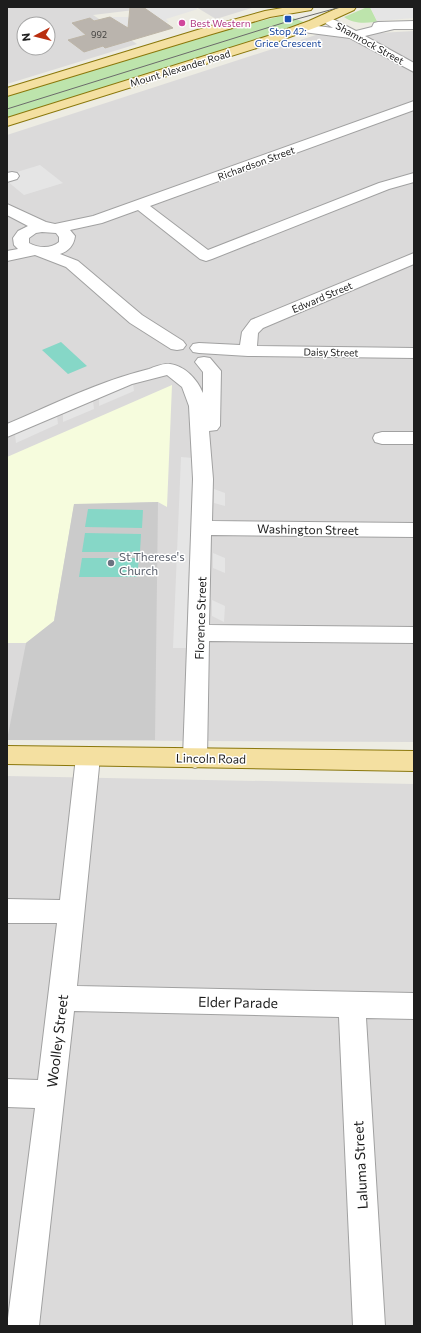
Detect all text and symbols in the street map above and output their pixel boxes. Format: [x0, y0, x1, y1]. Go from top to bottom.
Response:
marker: Stop 42: Grice Crescent [283, 14, 293, 24]
north arrow [16, 16, 56, 56]
place label: Best Western [190, 17, 251, 29]
marker: Best Western [177, 18, 187, 28]
street label: Shamrock Street [334, 19, 406, 67]
place label: Stop 42: Grice Crescent [255, 25, 321, 49]
house number: 992 [91, 29, 107, 40]
text: N [19, 32, 33, 42]
street label: Mount Alexander Road [128, 47, 232, 89]
street label: Richardson Street [216, 143, 296, 183]
street label: Edward Street [290, 279, 354, 315]
street label: Daisy Street [303, 346, 359, 358]
street label: Washington Street [257, 521, 359, 537]
place label: St Therese's Church [119, 549, 185, 577]
marker: St Therese's Church [106, 558, 116, 568]
street label: Florence Street [192, 576, 208, 660]
street label: Lincoln Road [176, 750, 246, 766]
street label: Woolley Street [43, 993, 71, 1089]
street label: Elder Parade [198, 993, 278, 1011]
street label: Laluma Street [349, 1120, 371, 1210]

